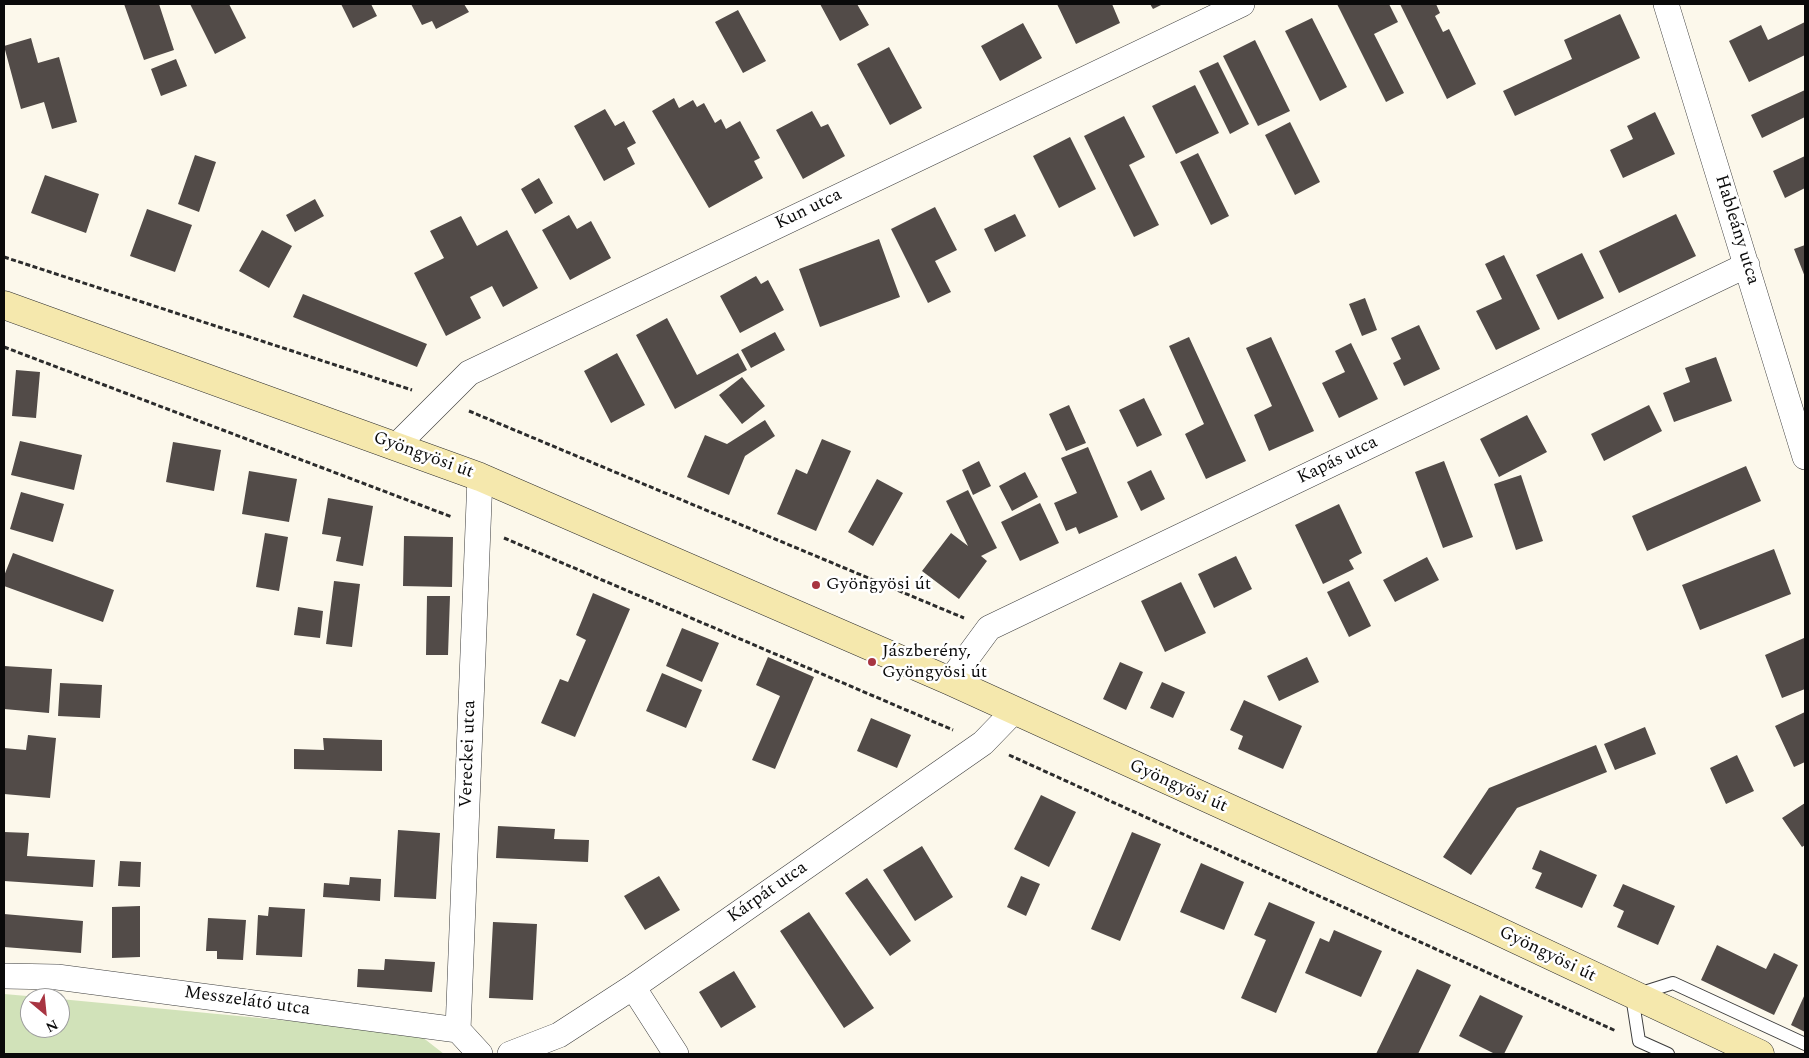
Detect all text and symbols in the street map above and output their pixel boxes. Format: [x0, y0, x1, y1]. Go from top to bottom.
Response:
street label: Hableány utca [1709, 173, 1763, 287]
street label: Kun utca [772, 185, 846, 235]
street label: Gyöngyösi út [370, 428, 476, 484]
street label: Kapás utca [1294, 432, 1382, 490]
place label: Gyöngyösi út [826, 574, 931, 596]
marker: Gyöngyösi út [810, 579, 822, 591]
place label: Jászberény, Gyöngyösi út [882, 641, 987, 684]
marker: Jászberény, Gyöngyösi út [866, 656, 878, 668]
street label: Vereckei utca [456, 700, 482, 808]
street label: Gyöngyösi út [1126, 756, 1230, 818]
street label: Kárpát utca [724, 858, 812, 928]
street label: Gyöngyösi út [1495, 922, 1599, 988]
street label: Messzelátó utca [183, 982, 311, 1022]
north arrow [20, 988, 70, 1038]
text: N [42, 1014, 62, 1038]

